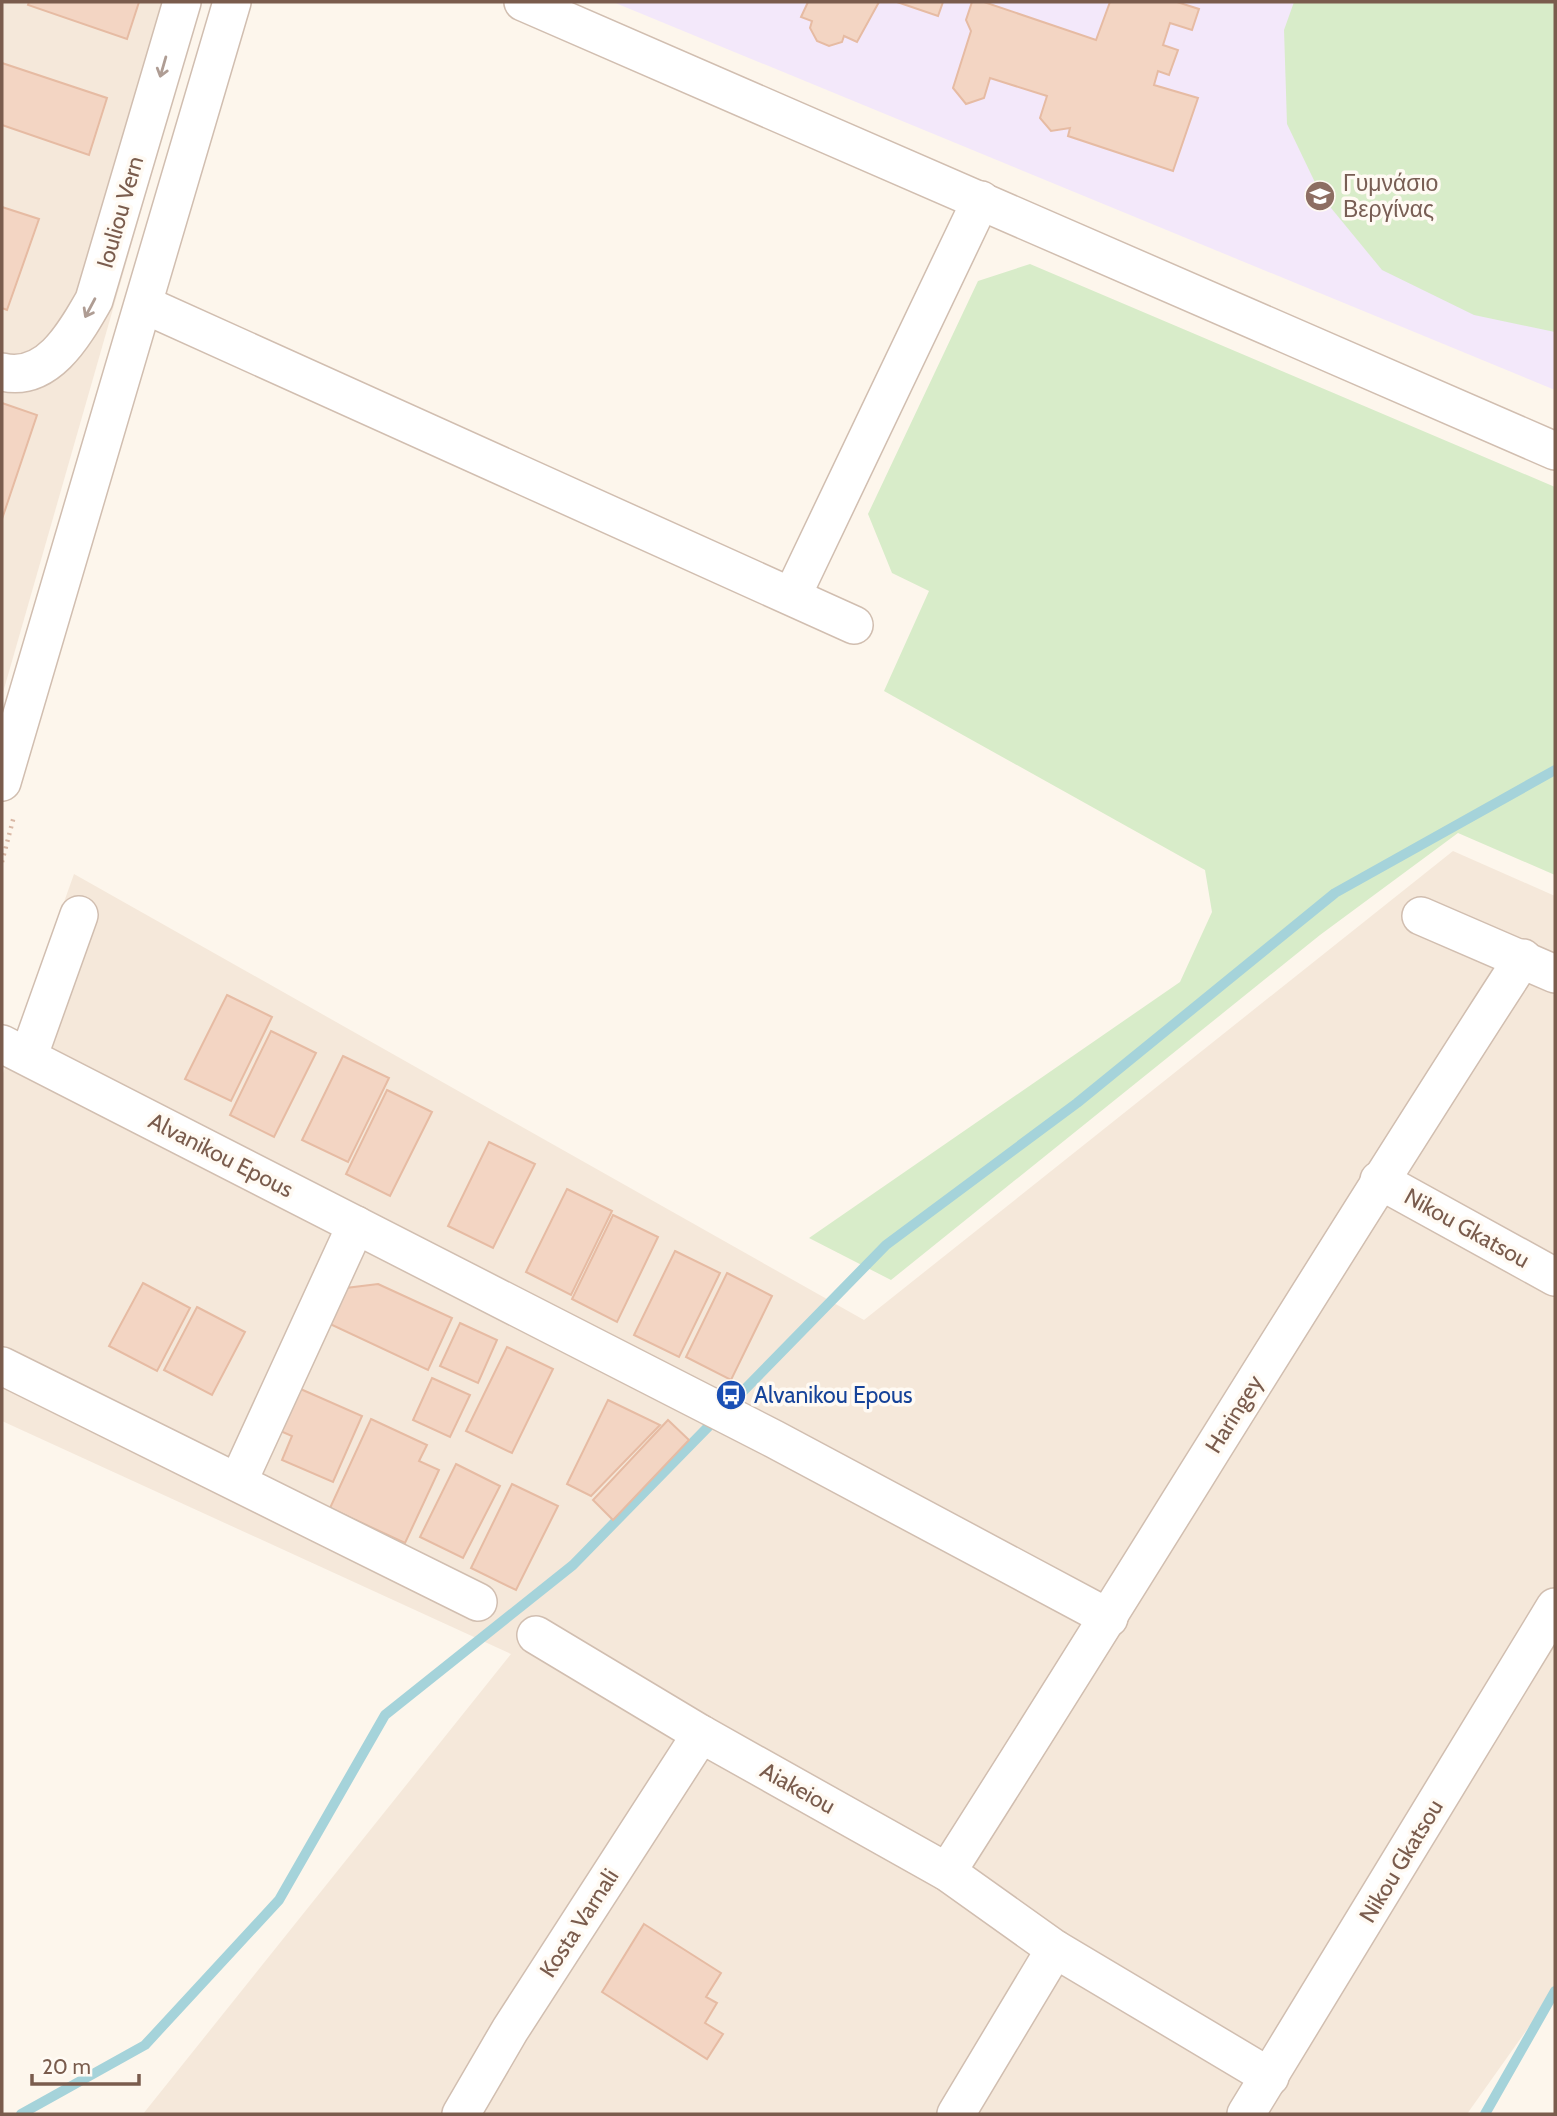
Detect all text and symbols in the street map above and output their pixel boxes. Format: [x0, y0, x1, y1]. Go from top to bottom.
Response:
one-way arrow [156, 56, 169, 78]
street label: Iouliou Vern [91, 153, 149, 271]
place label: Γυμνάσιο Βεργίνας [1343, 169, 1438, 223]
school or university icon: Γυμνάσιο Βεργίνας [1303, 179, 1337, 213]
one-way arrow [82, 297, 96, 318]
street label: Alvanikou Epous [144, 1107, 298, 1203]
street label: Nikou Gkatsou [1400, 1182, 1534, 1274]
street label: Haringey [1199, 1369, 1269, 1458]
bus stop icon: Alvanikou Epous [714, 1378, 748, 1412]
place label: Alvanikou Epous [754, 1381, 912, 1409]
street label: Aiakeiou [756, 1756, 840, 1820]
street label: Nikou Gkatsou [1353, 1794, 1449, 1928]
street label: Kosta Varnali [533, 1863, 625, 1983]
scale bar [32, 2042, 138, 2086]
text: 20 m [42, 2054, 91, 2079]

